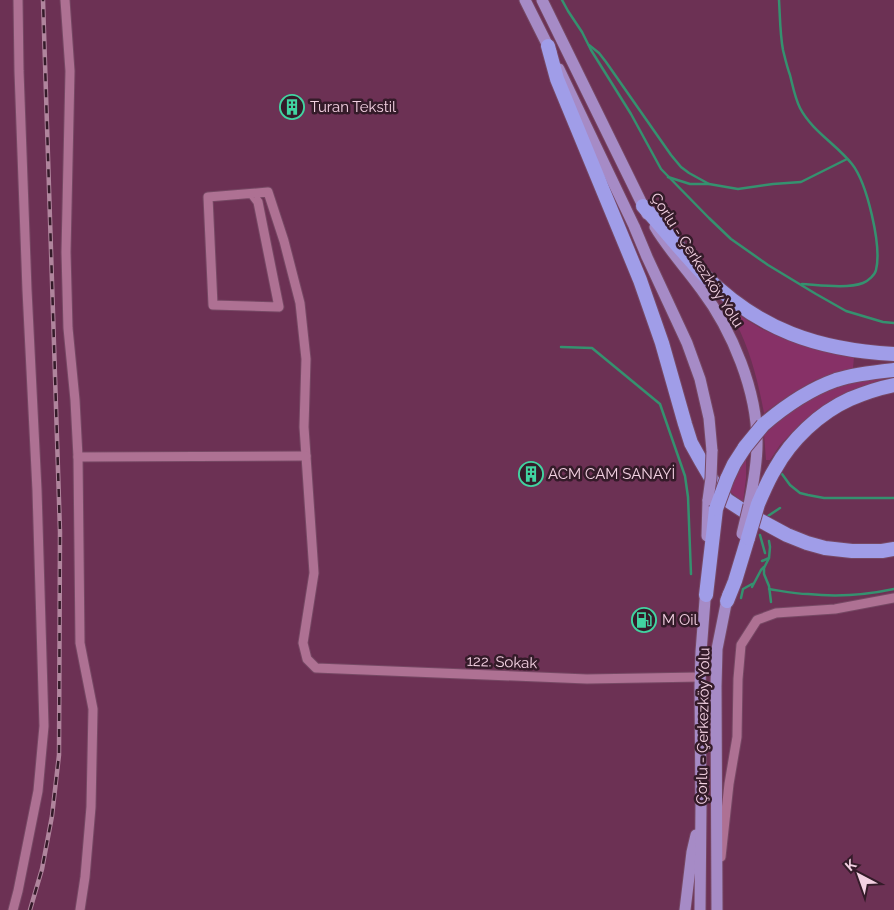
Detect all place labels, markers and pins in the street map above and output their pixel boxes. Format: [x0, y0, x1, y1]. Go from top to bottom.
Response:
building icon: Turan Tekstil [279, 94, 305, 120]
place label: Turan Tekstil [310, 98, 397, 116]
building icon: ACM CAM SANAYİ [518, 461, 544, 487]
place label: ACM CAM SANAYİ [548, 464, 675, 483]
fuel station icon: M Oil [631, 607, 657, 633]
place label: M Oil [662, 611, 699, 629]

